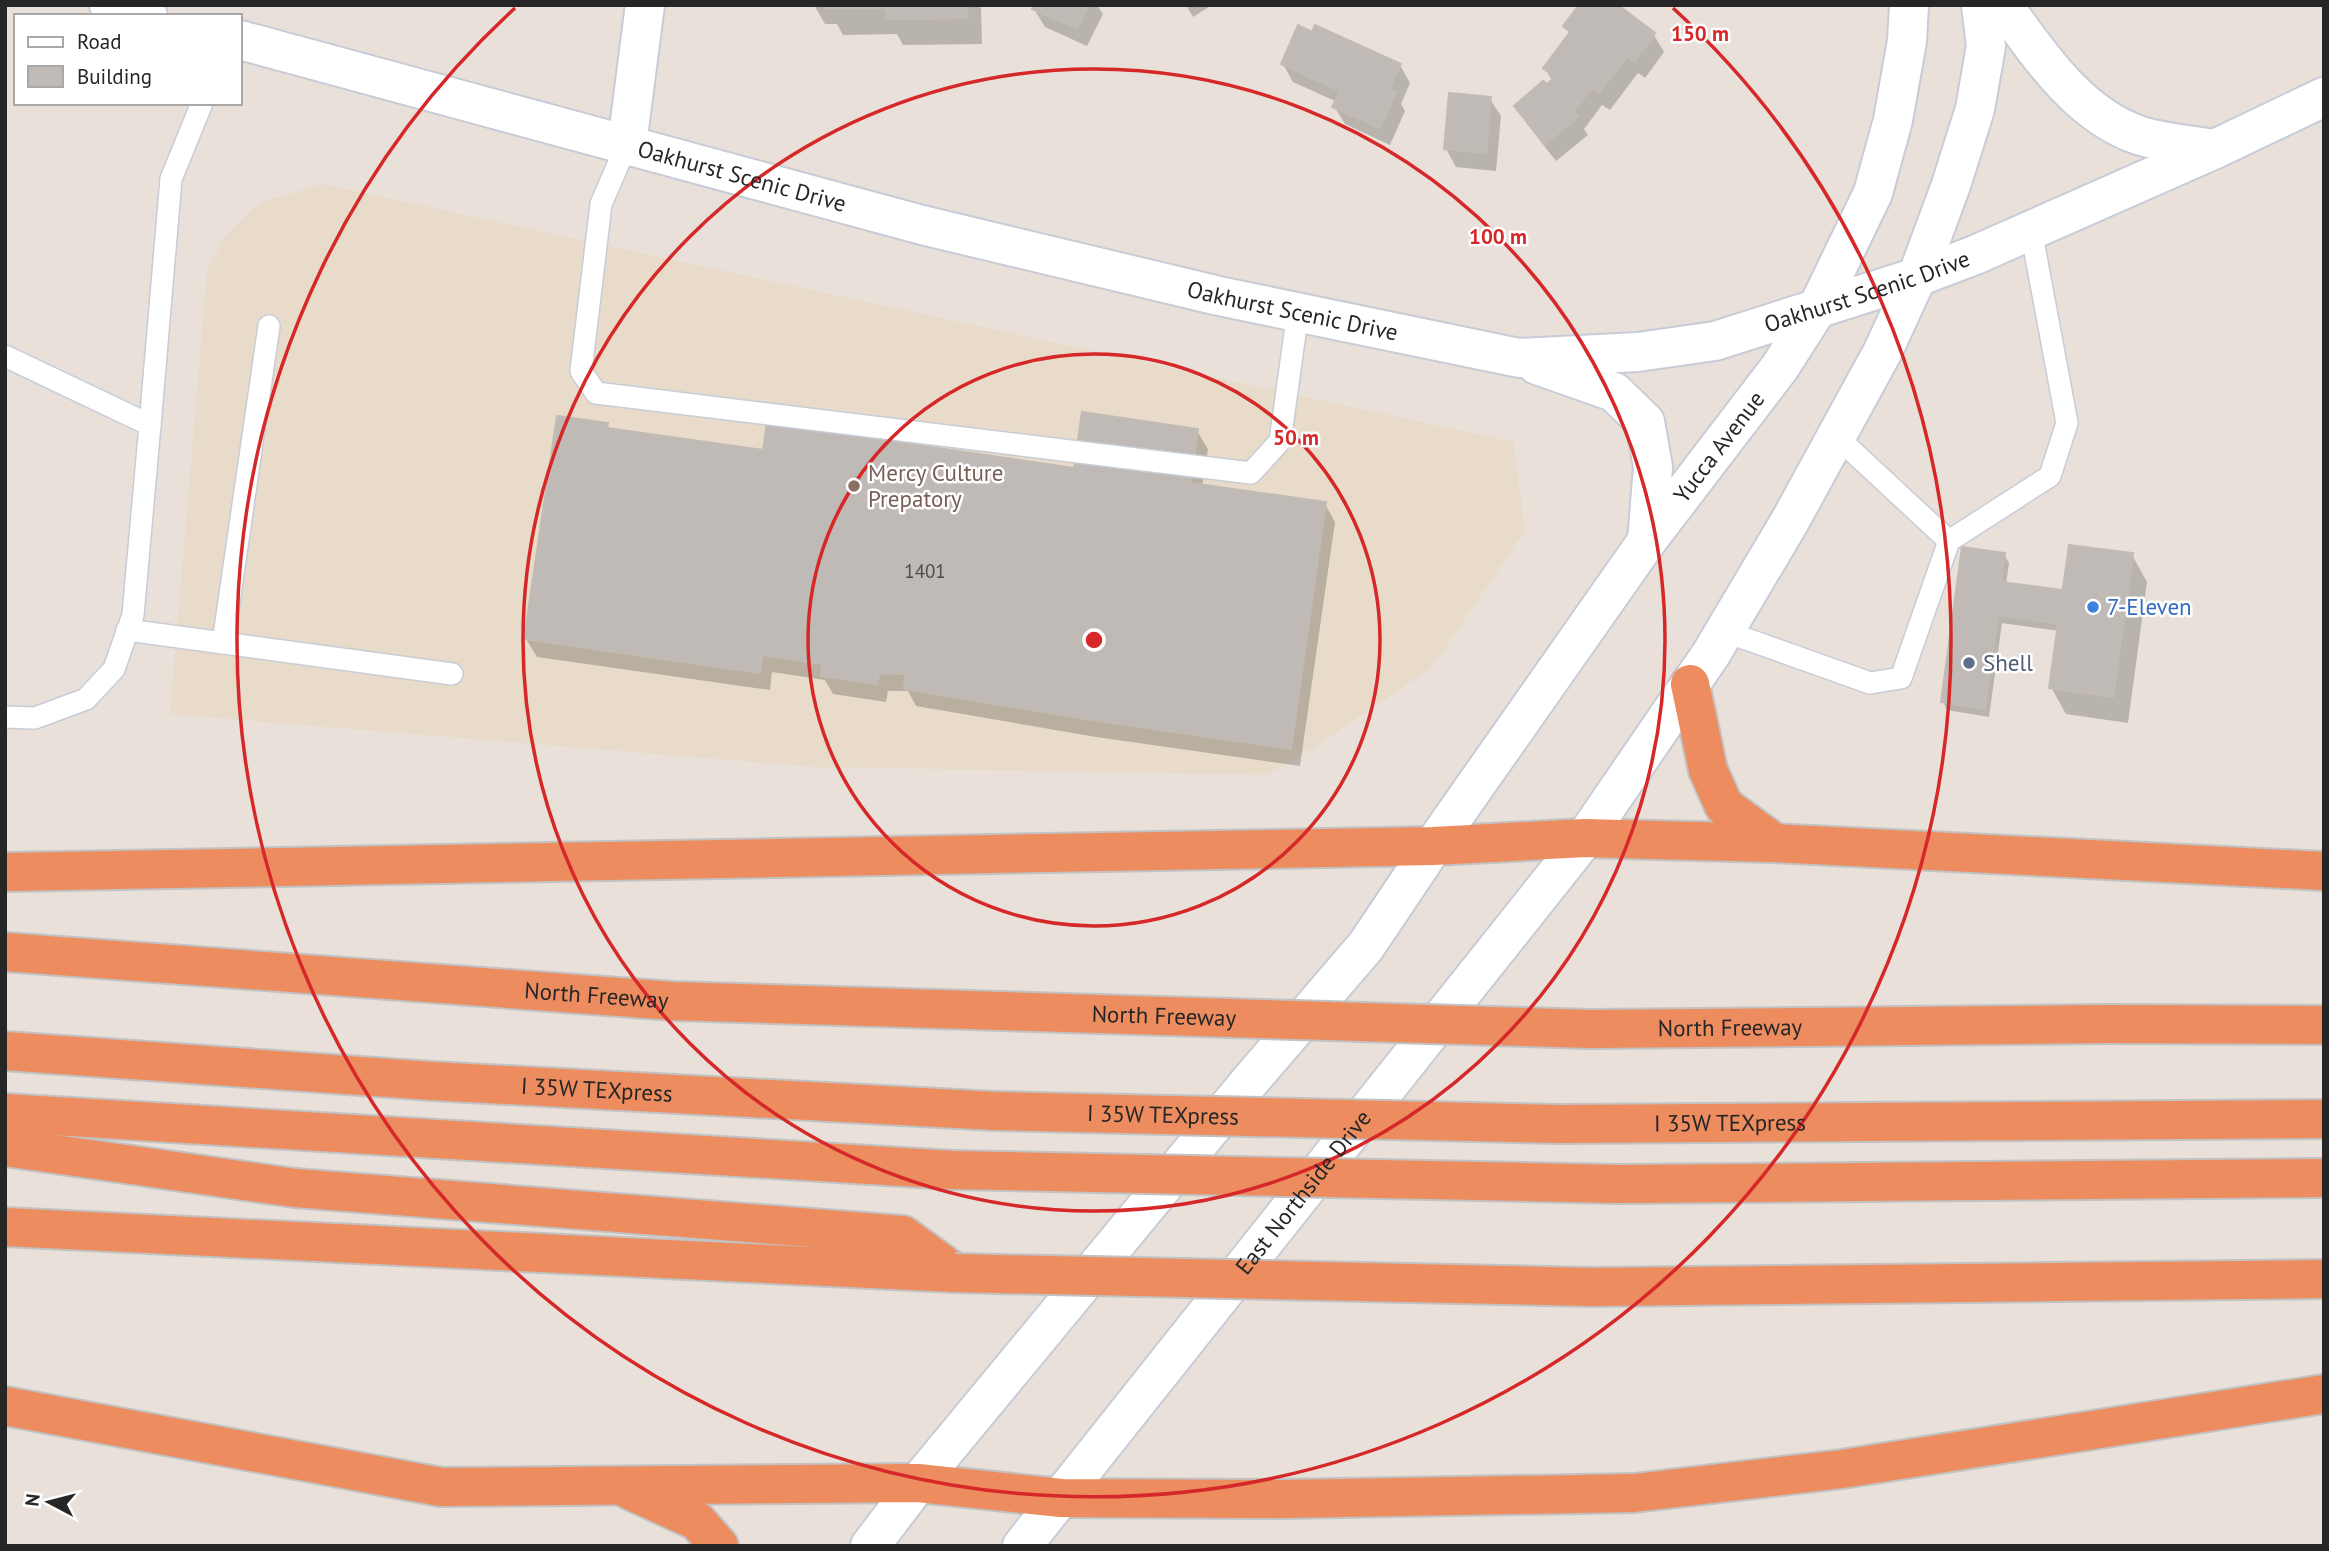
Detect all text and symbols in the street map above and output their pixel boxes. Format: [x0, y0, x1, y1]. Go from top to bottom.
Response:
legend [14, 14, 242, 105]
text: 150 m [1671, 20, 1729, 47]
text: Road [77, 28, 121, 55]
text: Building [77, 63, 152, 90]
street label: Oakhurst Scenic Drive [635, 134, 849, 218]
text: 100 m [1469, 223, 1527, 250]
street label: Oakhurst Scenic Drive [1760, 243, 1974, 339]
street label: Oakhurst Scenic Drive [1184, 274, 1401, 347]
street label: Yucca Avenue [1667, 385, 1770, 508]
text: 50 m [1273, 424, 1319, 451]
place label: Mercy Culture Prepatory [868, 458, 1003, 513]
marker: Mercy Culture Prepatory [846, 478, 862, 494]
house number: 1401 [904, 559, 946, 583]
place label: 7-Eleven [2107, 592, 2192, 621]
marker: 7-Eleven [2085, 599, 2101, 615]
centre of rings [1082, 628, 1106, 652]
place label: Shell [1983, 648, 2033, 677]
marker: Shell [1961, 655, 1977, 671]
street label: North Freeway [523, 975, 670, 1015]
street label: North Freeway [1091, 999, 1237, 1032]
street label: North Freeway [1658, 1012, 1803, 1042]
street label: I 35W TEXpress [520, 1071, 673, 1108]
street label: I 35W TEXpress [1087, 1098, 1239, 1131]
street label: East Northside Drive [1229, 1104, 1377, 1280]
street label: I 35W TEXpress [1654, 1107, 1806, 1137]
north arrow [14, 1467, 84, 1537]
text: N [19, 1492, 45, 1508]

